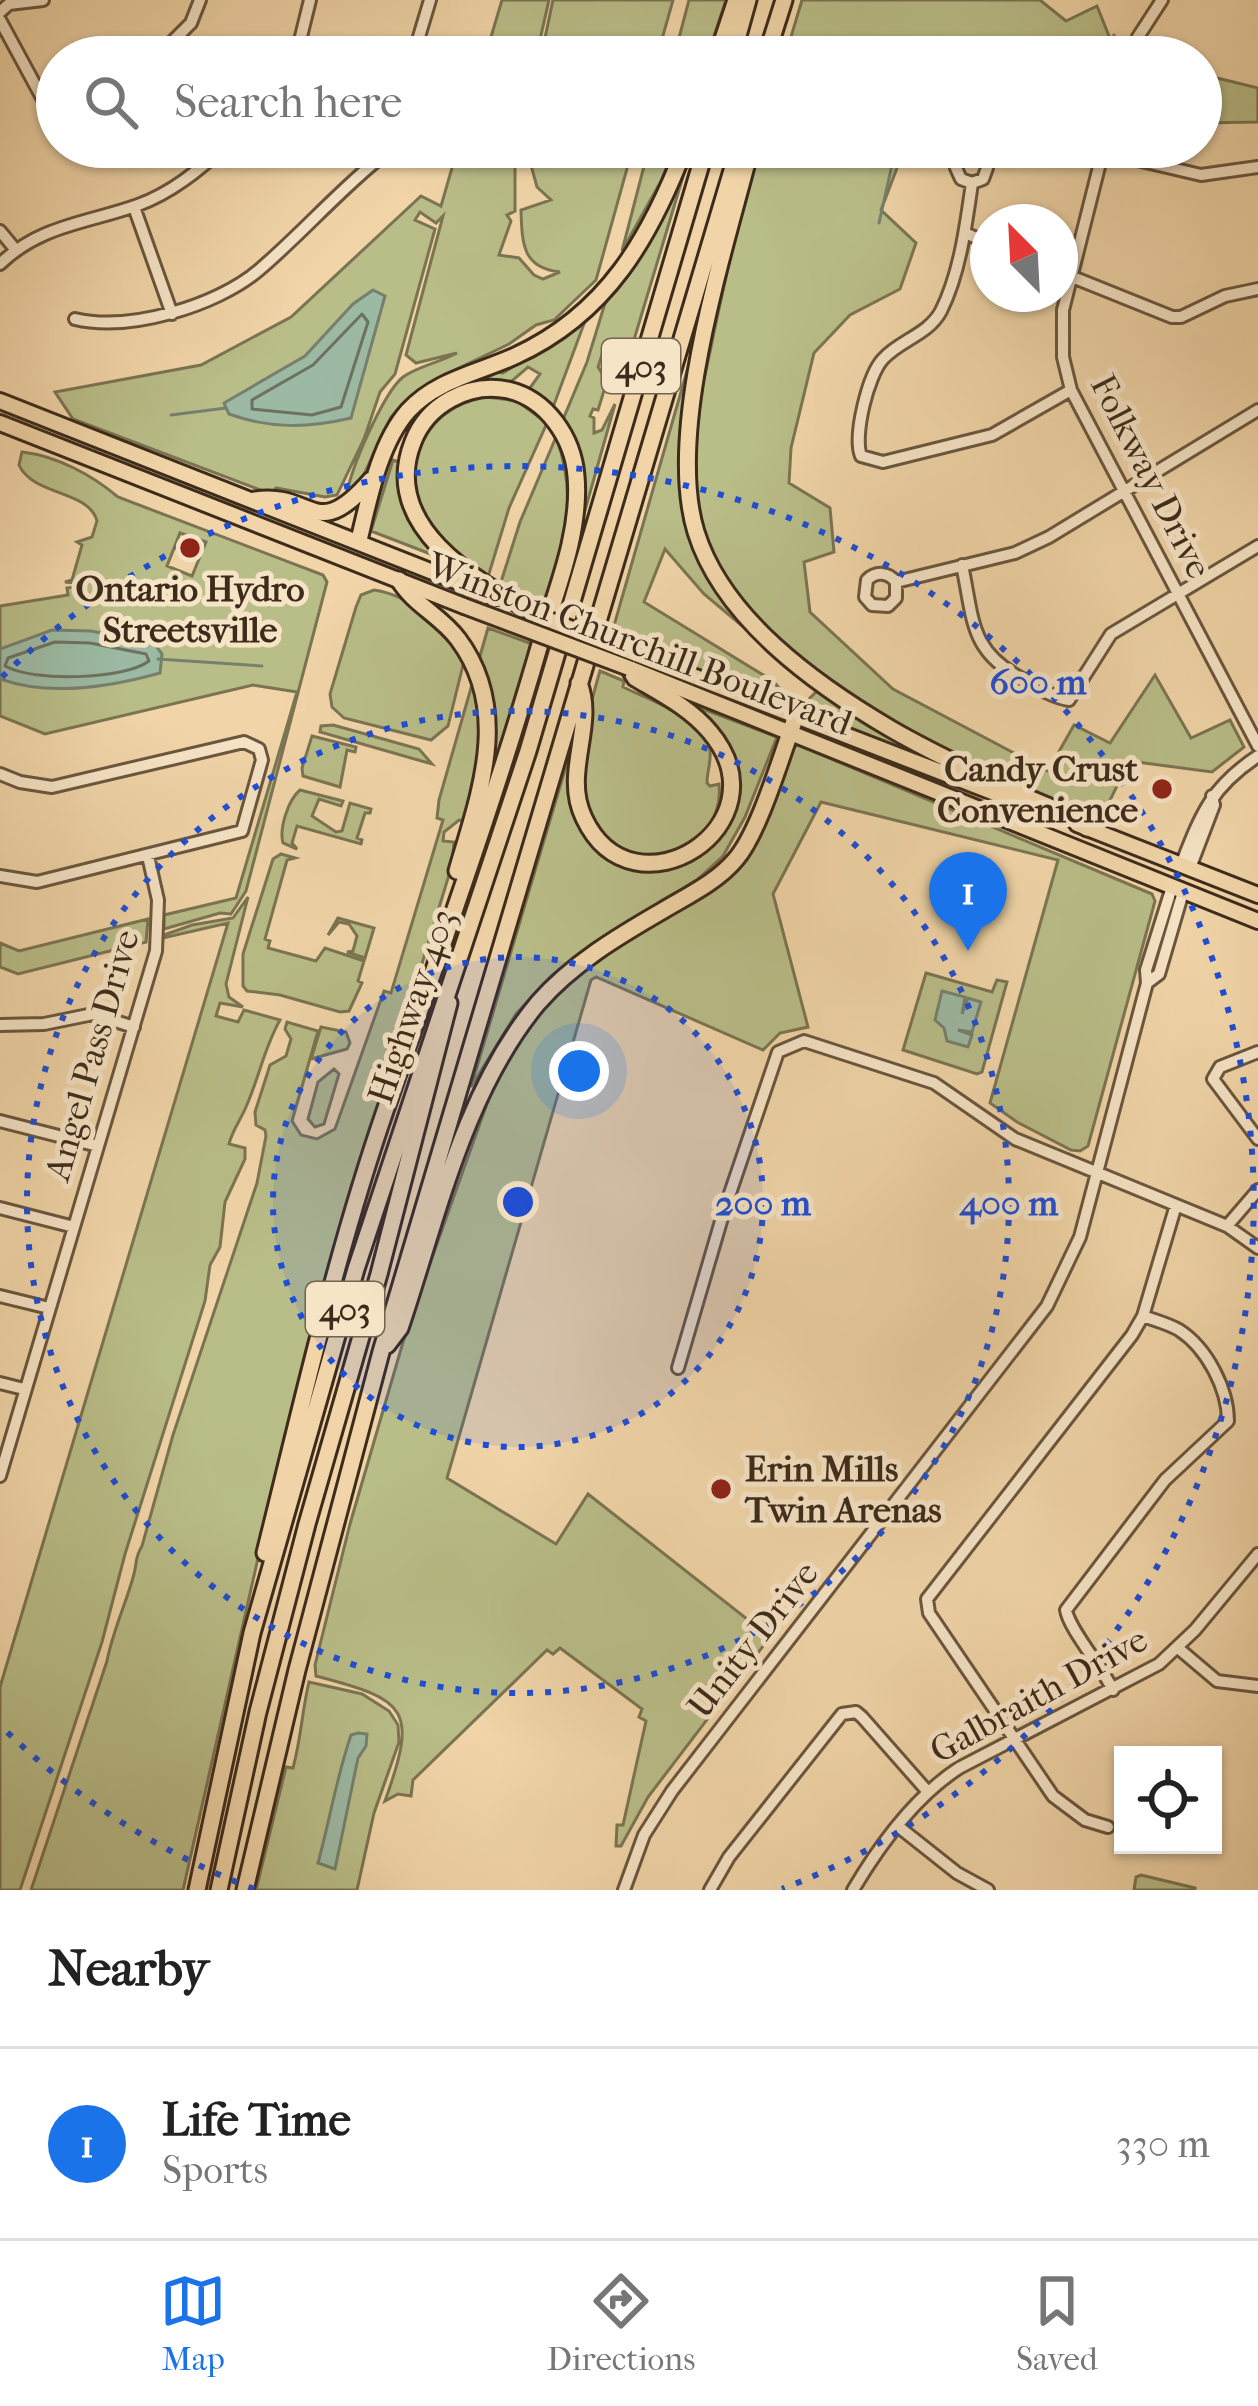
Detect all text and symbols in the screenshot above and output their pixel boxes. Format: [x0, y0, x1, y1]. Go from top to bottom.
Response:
search box [36, 36, 1222, 168]
icon: search [78, 69, 144, 135]
text: Search here [174, 76, 402, 129]
north arrow [970, 204, 1078, 312]
road number: 403 [602, 339, 680, 393]
street label: Folkway Drive [1082, 368, 1220, 585]
marker: Ontario Hydro Streetsville [177, 535, 203, 561]
street label: Winston Churchill Boulevard [421, 543, 858, 744]
place label: Ontario Hydro Streetsville [76, 568, 304, 651]
text: 600 m [990, 661, 1088, 703]
place label: Candy Crust Convenience [937, 748, 1139, 831]
marker: Candy Crust Convenience [1149, 776, 1175, 802]
pin: 1 [929, 852, 1007, 951]
street label: Highway 403 [359, 904, 465, 1109]
street label: Angel Pass Drive [36, 925, 148, 1188]
your location [549, 1041, 609, 1101]
centre of rings [497, 1181, 539, 1223]
text: 200 m [715, 1182, 812, 1224]
text: 400 m [959, 1182, 1059, 1225]
road number: 403 [306, 1282, 384, 1336]
place label: Erin Mills Twin Arenas [744, 1448, 942, 1531]
marker: Erin Mills Twin Arenas [708, 1476, 734, 1502]
street label: Unity Drive [679, 1553, 827, 1726]
street label: Galbraith Drive [923, 1618, 1154, 1772]
map controls [1114, 1746, 1222, 1854]
button: locate [1114, 1746, 1222, 1854]
text: Nearby [48, 1938, 209, 1998]
text: Life Time [162, 2094, 351, 2147]
text: 1 [80, 2121, 94, 2167]
text: 330 m [1116, 2121, 1210, 2167]
text: Sports [162, 2147, 268, 2193]
tab: Map [160, 2268, 226, 2379]
tab: Directions [547, 2268, 695, 2379]
tab: Saved [1016, 2268, 1098, 2379]

